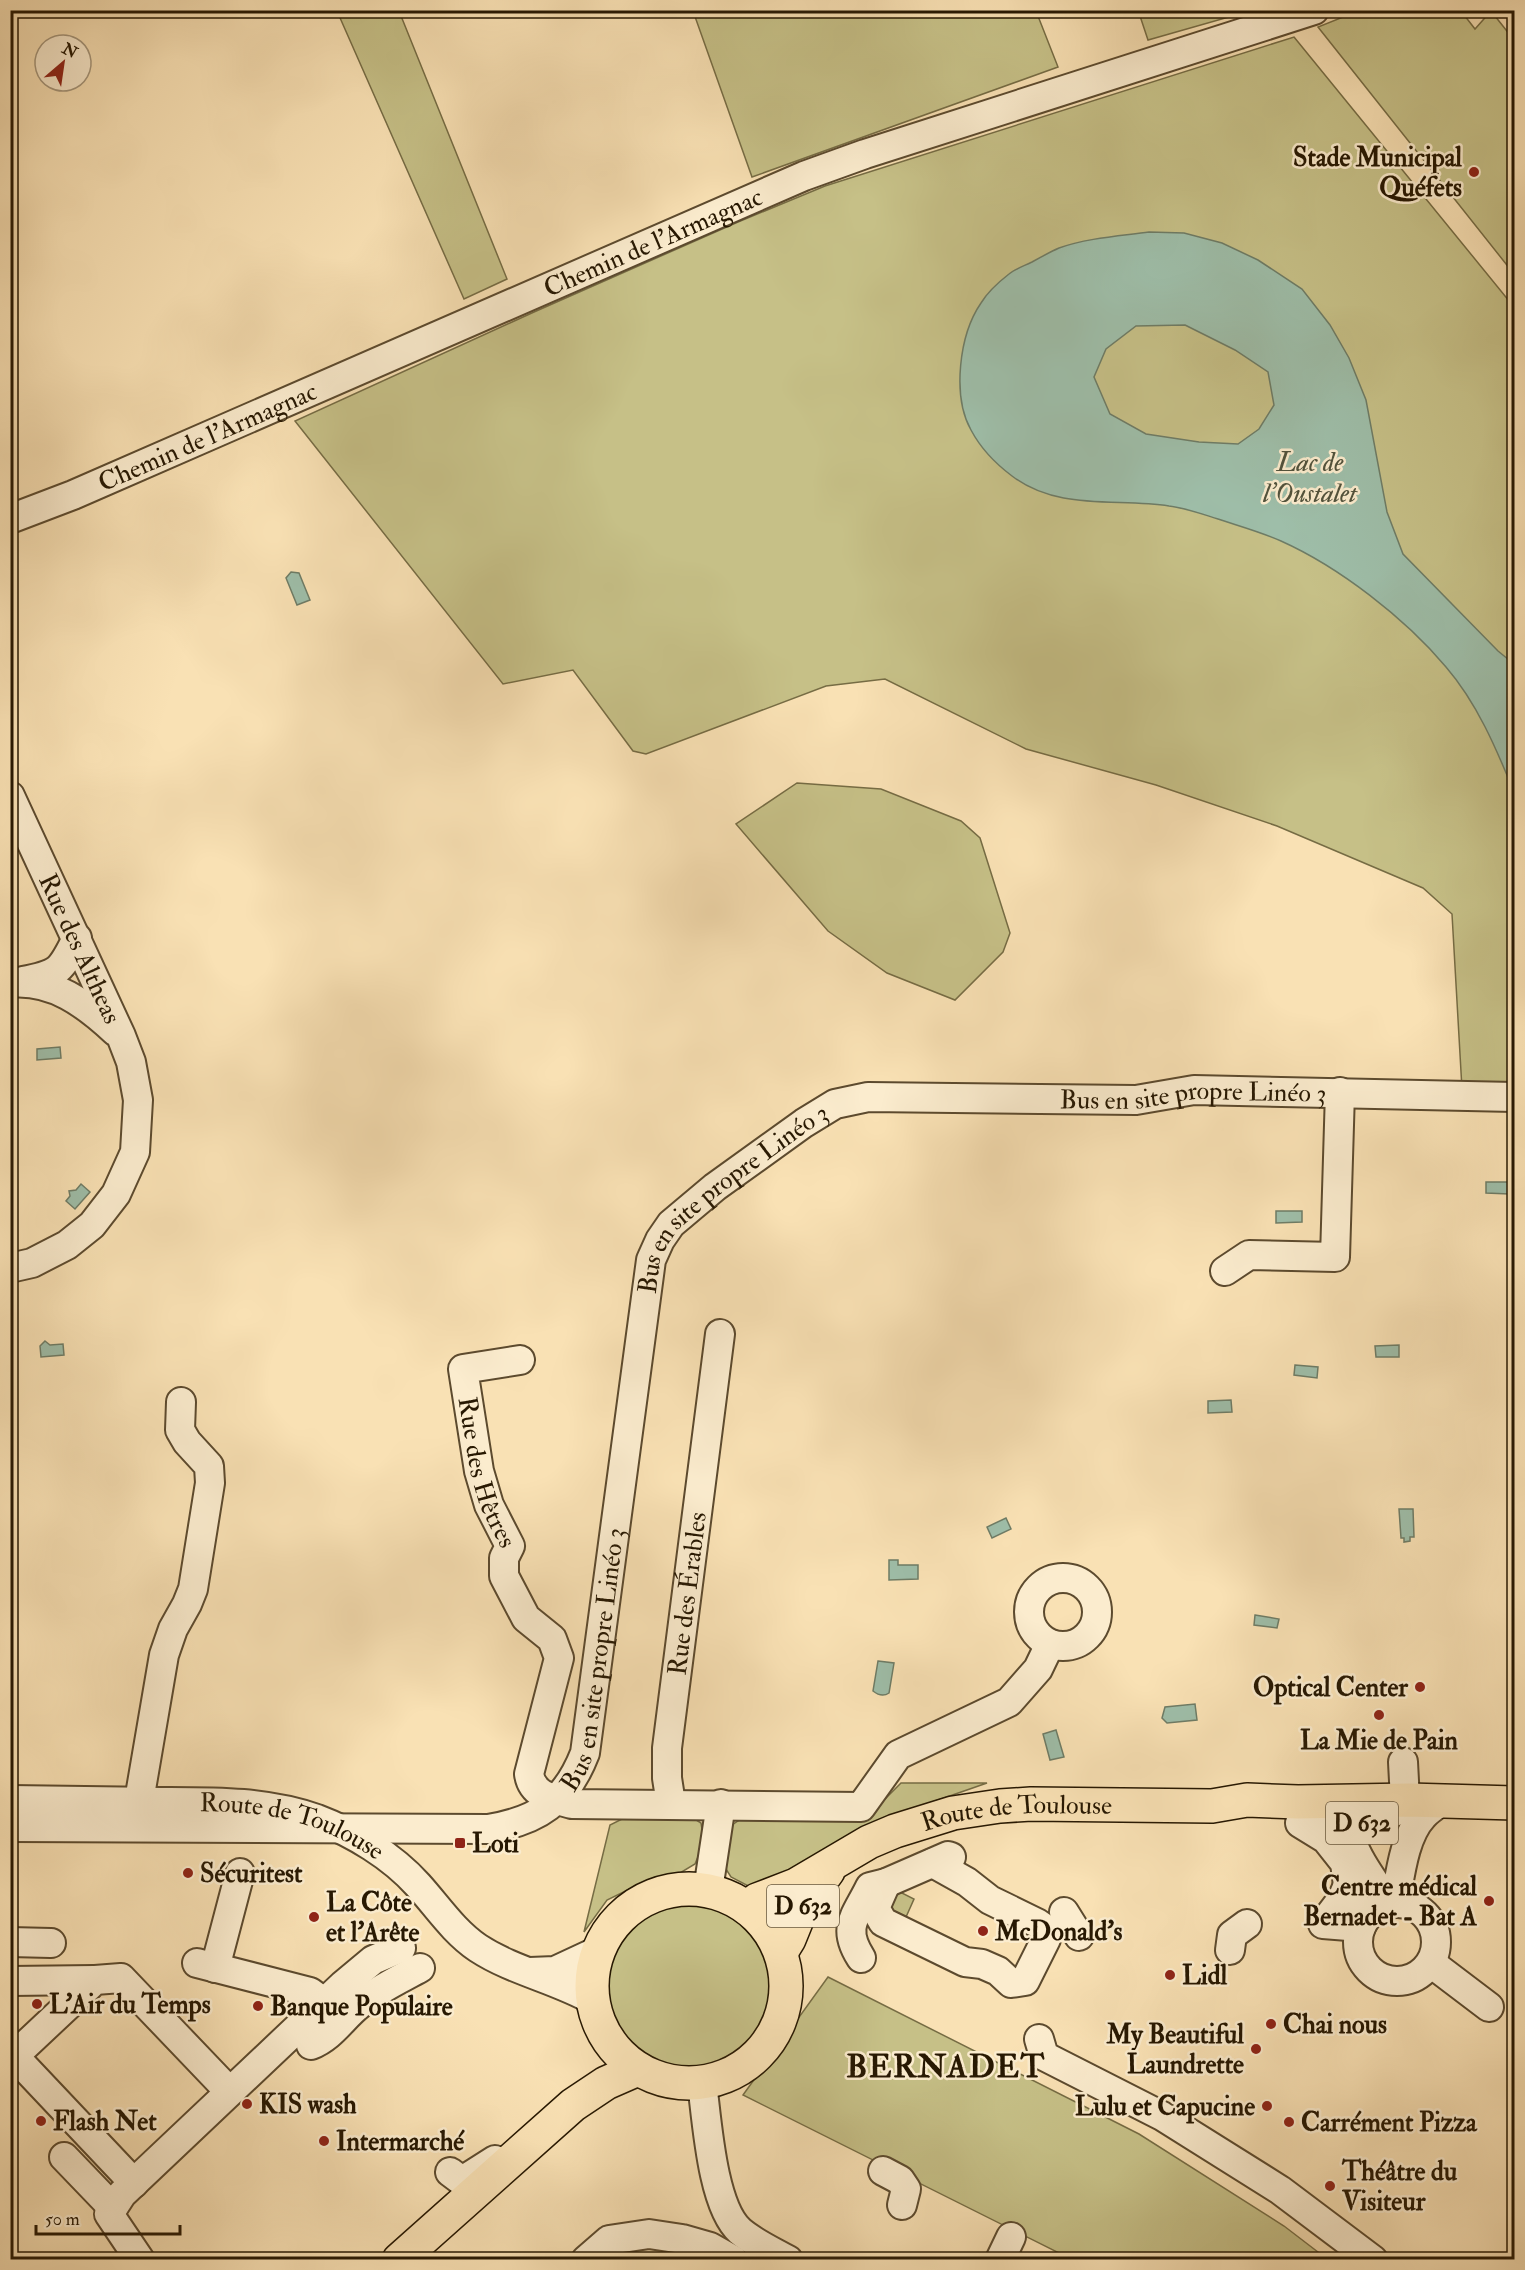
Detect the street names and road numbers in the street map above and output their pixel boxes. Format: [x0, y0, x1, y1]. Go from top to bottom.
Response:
street label: Chemin de l'Armagnac [539, 181, 768, 305]
street label: Chemin de l'Armagnac [93, 376, 322, 499]
street label: Rue des Altheas [31, 869, 128, 1029]
street label: Bus en site propre Linéo 3 [1060, 1075, 1327, 1117]
street label: Bus en site propre Linéo 3 [632, 1097, 834, 1296]
street label: Rue des Hêtres [451, 1395, 523, 1553]
street label: Rue des Érables [661, 1510, 714, 1677]
street label: Bus en site propre Linéo 3 [554, 1526, 632, 1798]
street label: Route de Toulouse [199, 1787, 390, 1867]
street label: Route de Toulouse [917, 1789, 1112, 1839]
road number: D 632 [1326, 1802, 1398, 1844]
road number: D 632 [767, 1885, 839, 1927]

